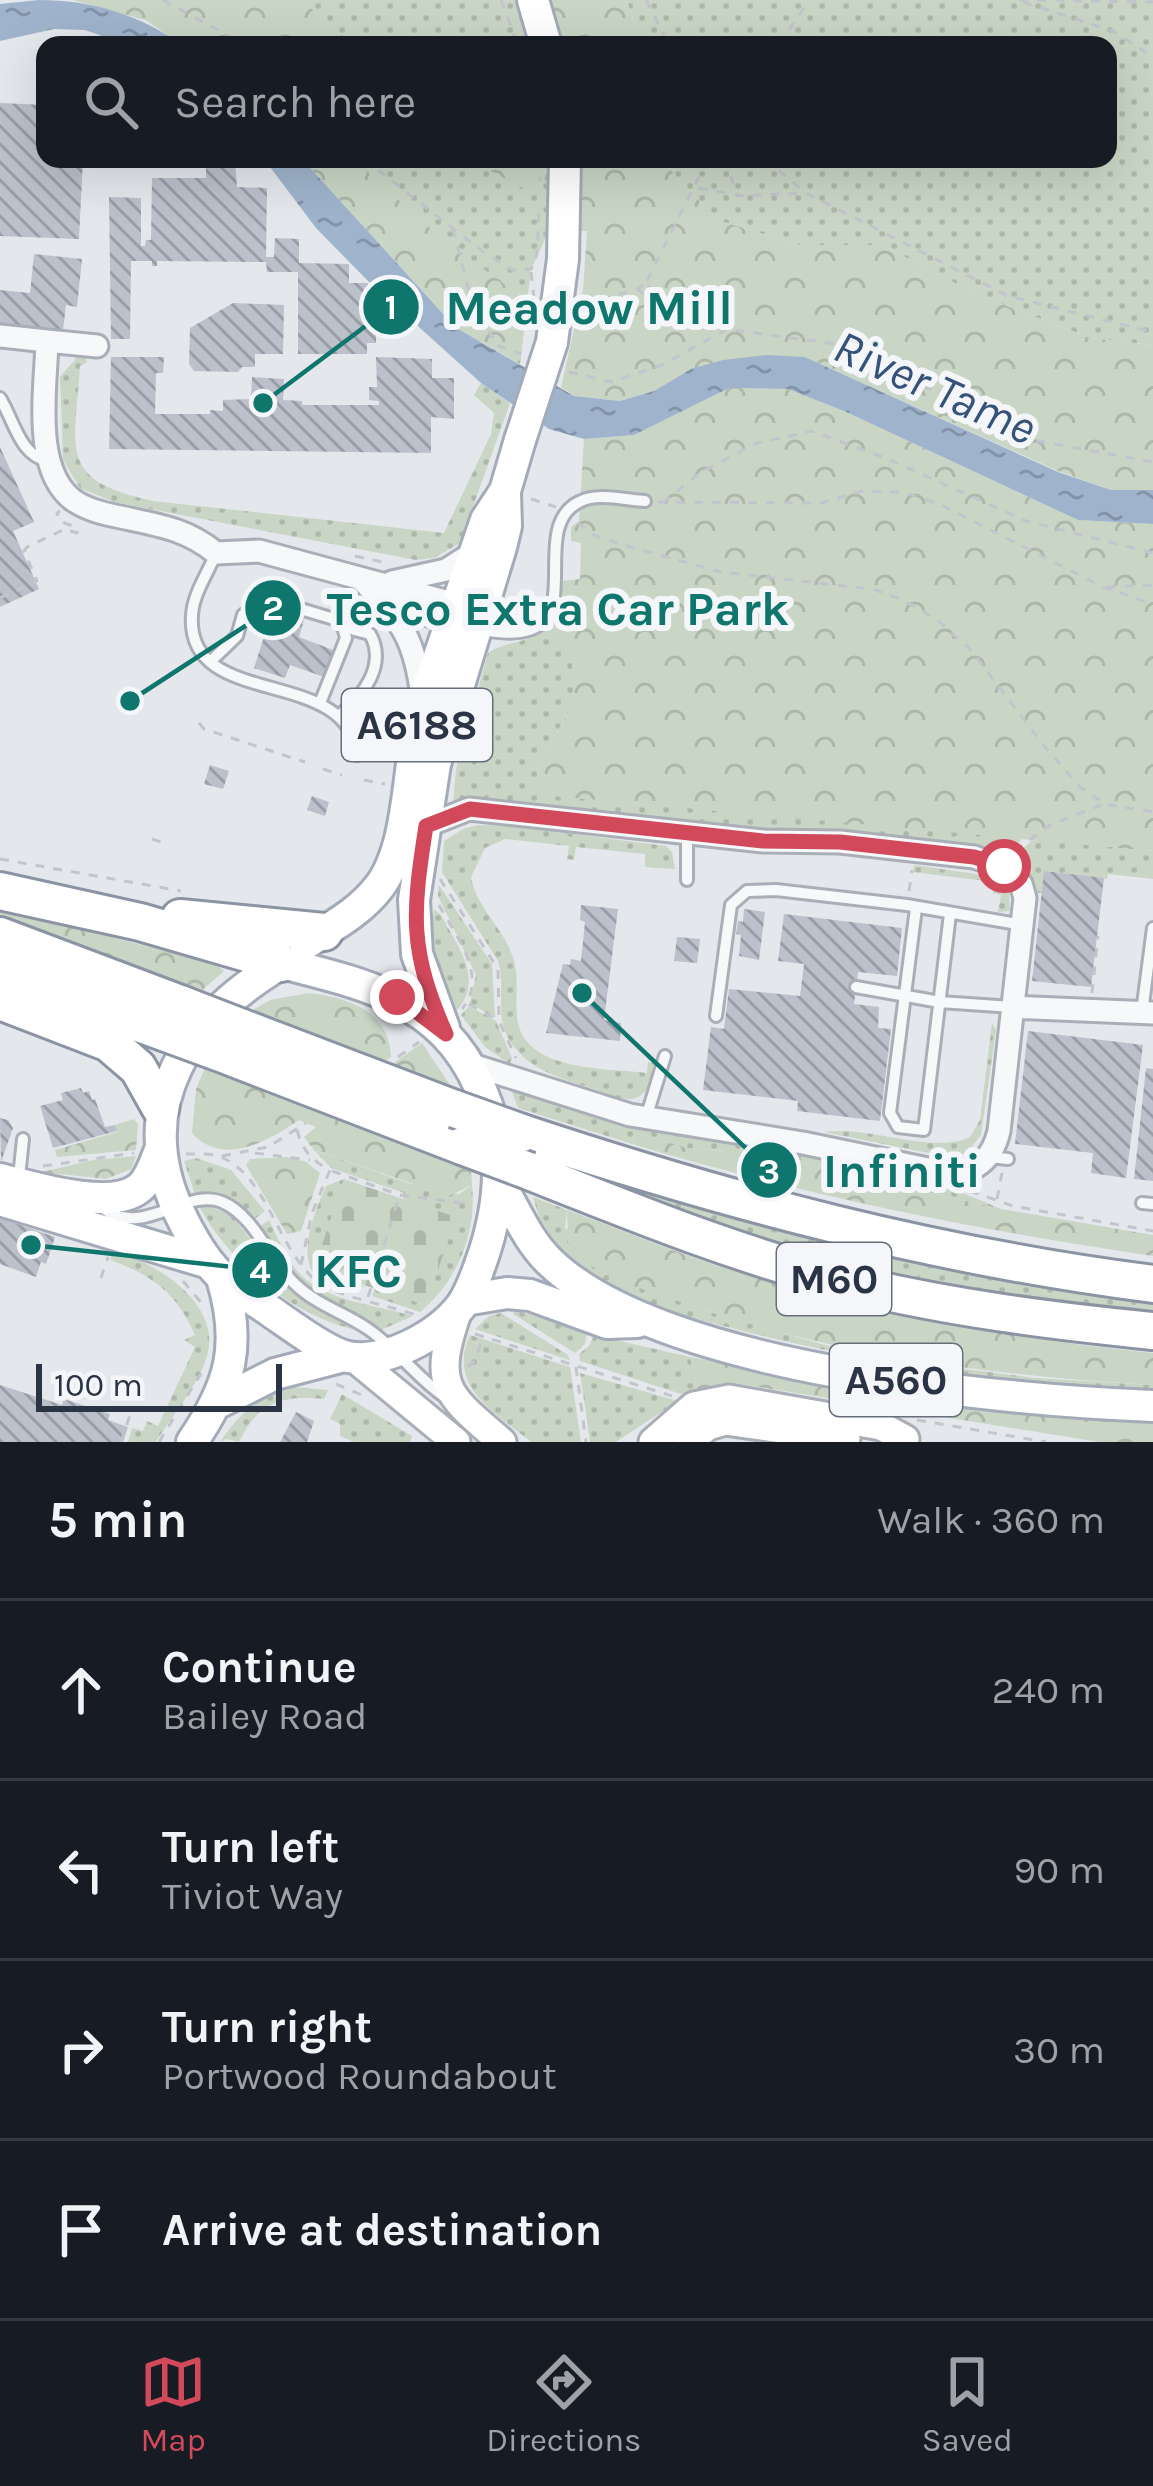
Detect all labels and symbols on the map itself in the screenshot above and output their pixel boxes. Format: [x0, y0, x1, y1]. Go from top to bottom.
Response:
callout: Meadow Mill [361, 265, 756, 349]
text: Meadow Mill [445, 280, 733, 336]
text: 1 [385, 286, 397, 328]
water label: River Tame [825, 318, 1045, 456]
callout: Tesco Extra Car Park [243, 566, 814, 650]
text: Tesco Extra Car Park [327, 581, 789, 637]
text: 2 [262, 587, 284, 629]
road number: A6188 [342, 689, 492, 761]
route start [977, 839, 1031, 893]
route end [370, 970, 424, 1024]
callout: Infiniti [739, 1128, 1005, 1212]
text: Infiniti [823, 1143, 981, 1199]
text: 3 [758, 1150, 780, 1192]
callout: KFC [230, 1228, 426, 1312]
text: KFC [314, 1243, 402, 1299]
road number: M60 [777, 1243, 891, 1315]
text: 4 [249, 1250, 271, 1292]
road number: A560 [830, 1344, 962, 1416]
scale bar [36, 1358, 282, 1411]

